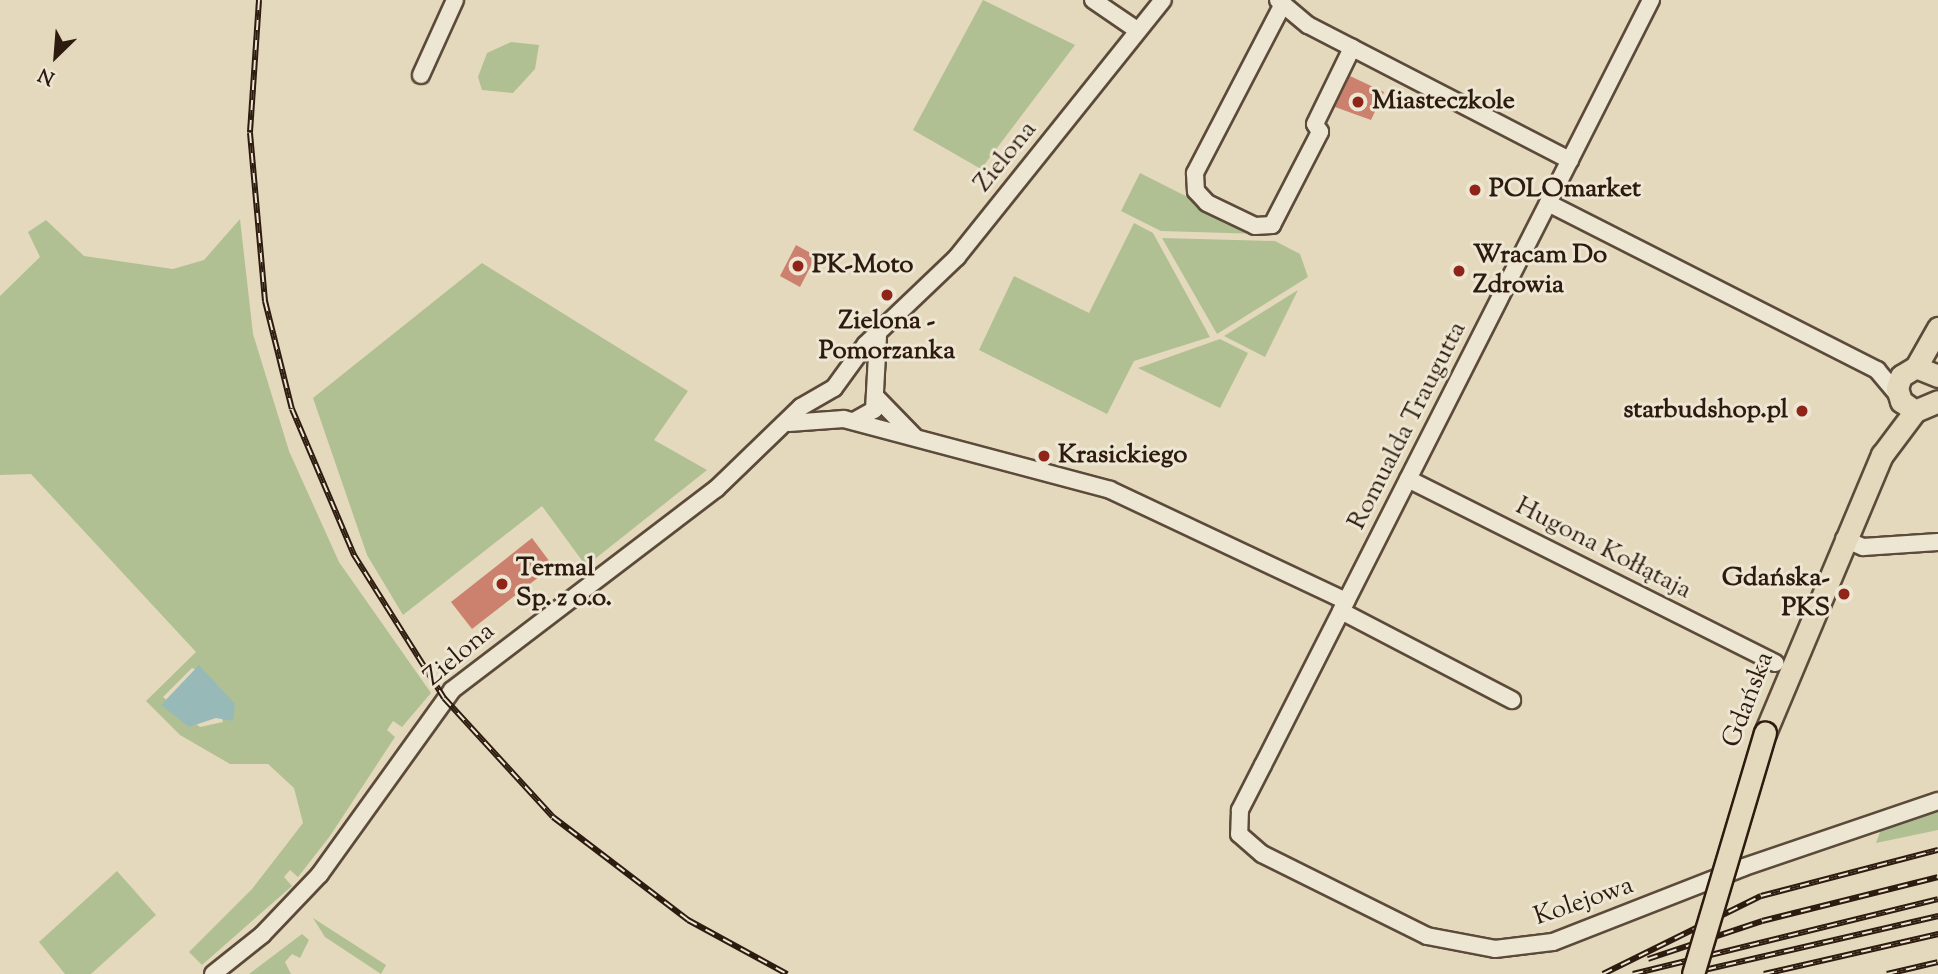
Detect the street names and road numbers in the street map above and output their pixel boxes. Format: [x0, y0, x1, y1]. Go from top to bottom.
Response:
street label: Zielona [968, 115, 1044, 199]
street label: Romualda Traugutta [1342, 317, 1474, 535]
street label: Hugona Kołłątaja [1510, 491, 1696, 607]
street label: Zielona [418, 617, 502, 693]
street label: Gdańska [1717, 648, 1781, 752]
street label: Kolejowa [1530, 871, 1638, 933]

